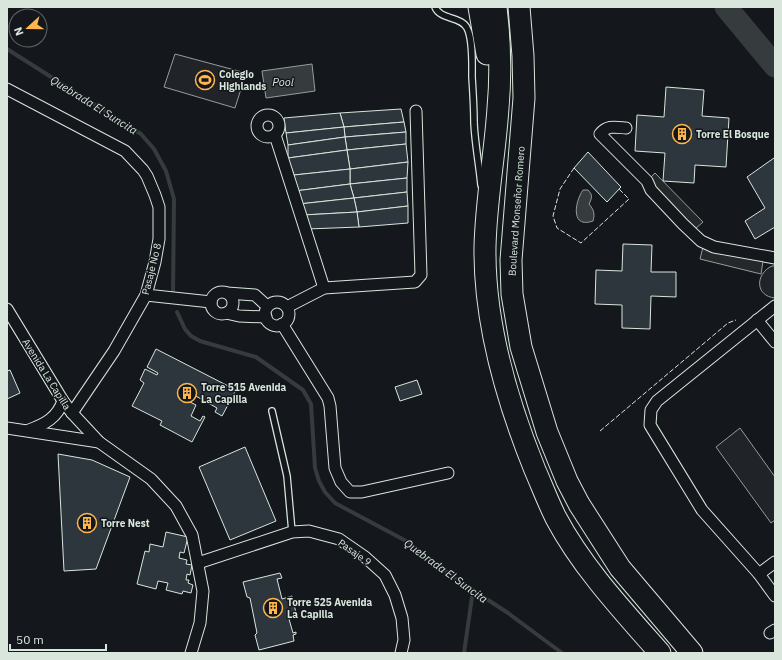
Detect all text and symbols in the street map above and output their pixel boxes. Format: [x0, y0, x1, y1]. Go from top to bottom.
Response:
north arrow [8, 8, 48, 48]
text: N [11, 25, 27, 38]
place label: Colegio Highlands [219, 68, 266, 93]
sports icon: Colegio Highlands [194, 69, 216, 91]
water label: Quebrada El Suncita [48, 73, 140, 137]
water label: Pool [272, 75, 294, 89]
building icon: Torre El Bosque [671, 123, 693, 145]
place label: Torre El Bosque [696, 128, 770, 141]
street label: Boulevard Monseñor Romero [505, 145, 528, 276]
street label: Pasaje No 8 [139, 242, 164, 296]
street label: Avenida La Capilla [19, 336, 74, 413]
place label: Torre 515 Avenida La Capilla [201, 381, 287, 406]
building icon: Torre 515 Avenida La Capilla [176, 382, 198, 404]
building icon: Torre Nest [76, 512, 98, 534]
place label: Torre Nest [101, 517, 150, 530]
street label: Pasaje 9 [335, 536, 374, 569]
water label: Quebrada El Suncita [401, 536, 491, 606]
place label: Torre 525 Avenida La Capilla [287, 596, 373, 621]
building icon: Torre 525 Avenida La Capilla [262, 597, 284, 619]
scale bar [10, 626, 106, 652]
text: 50 m [16, 632, 44, 647]

